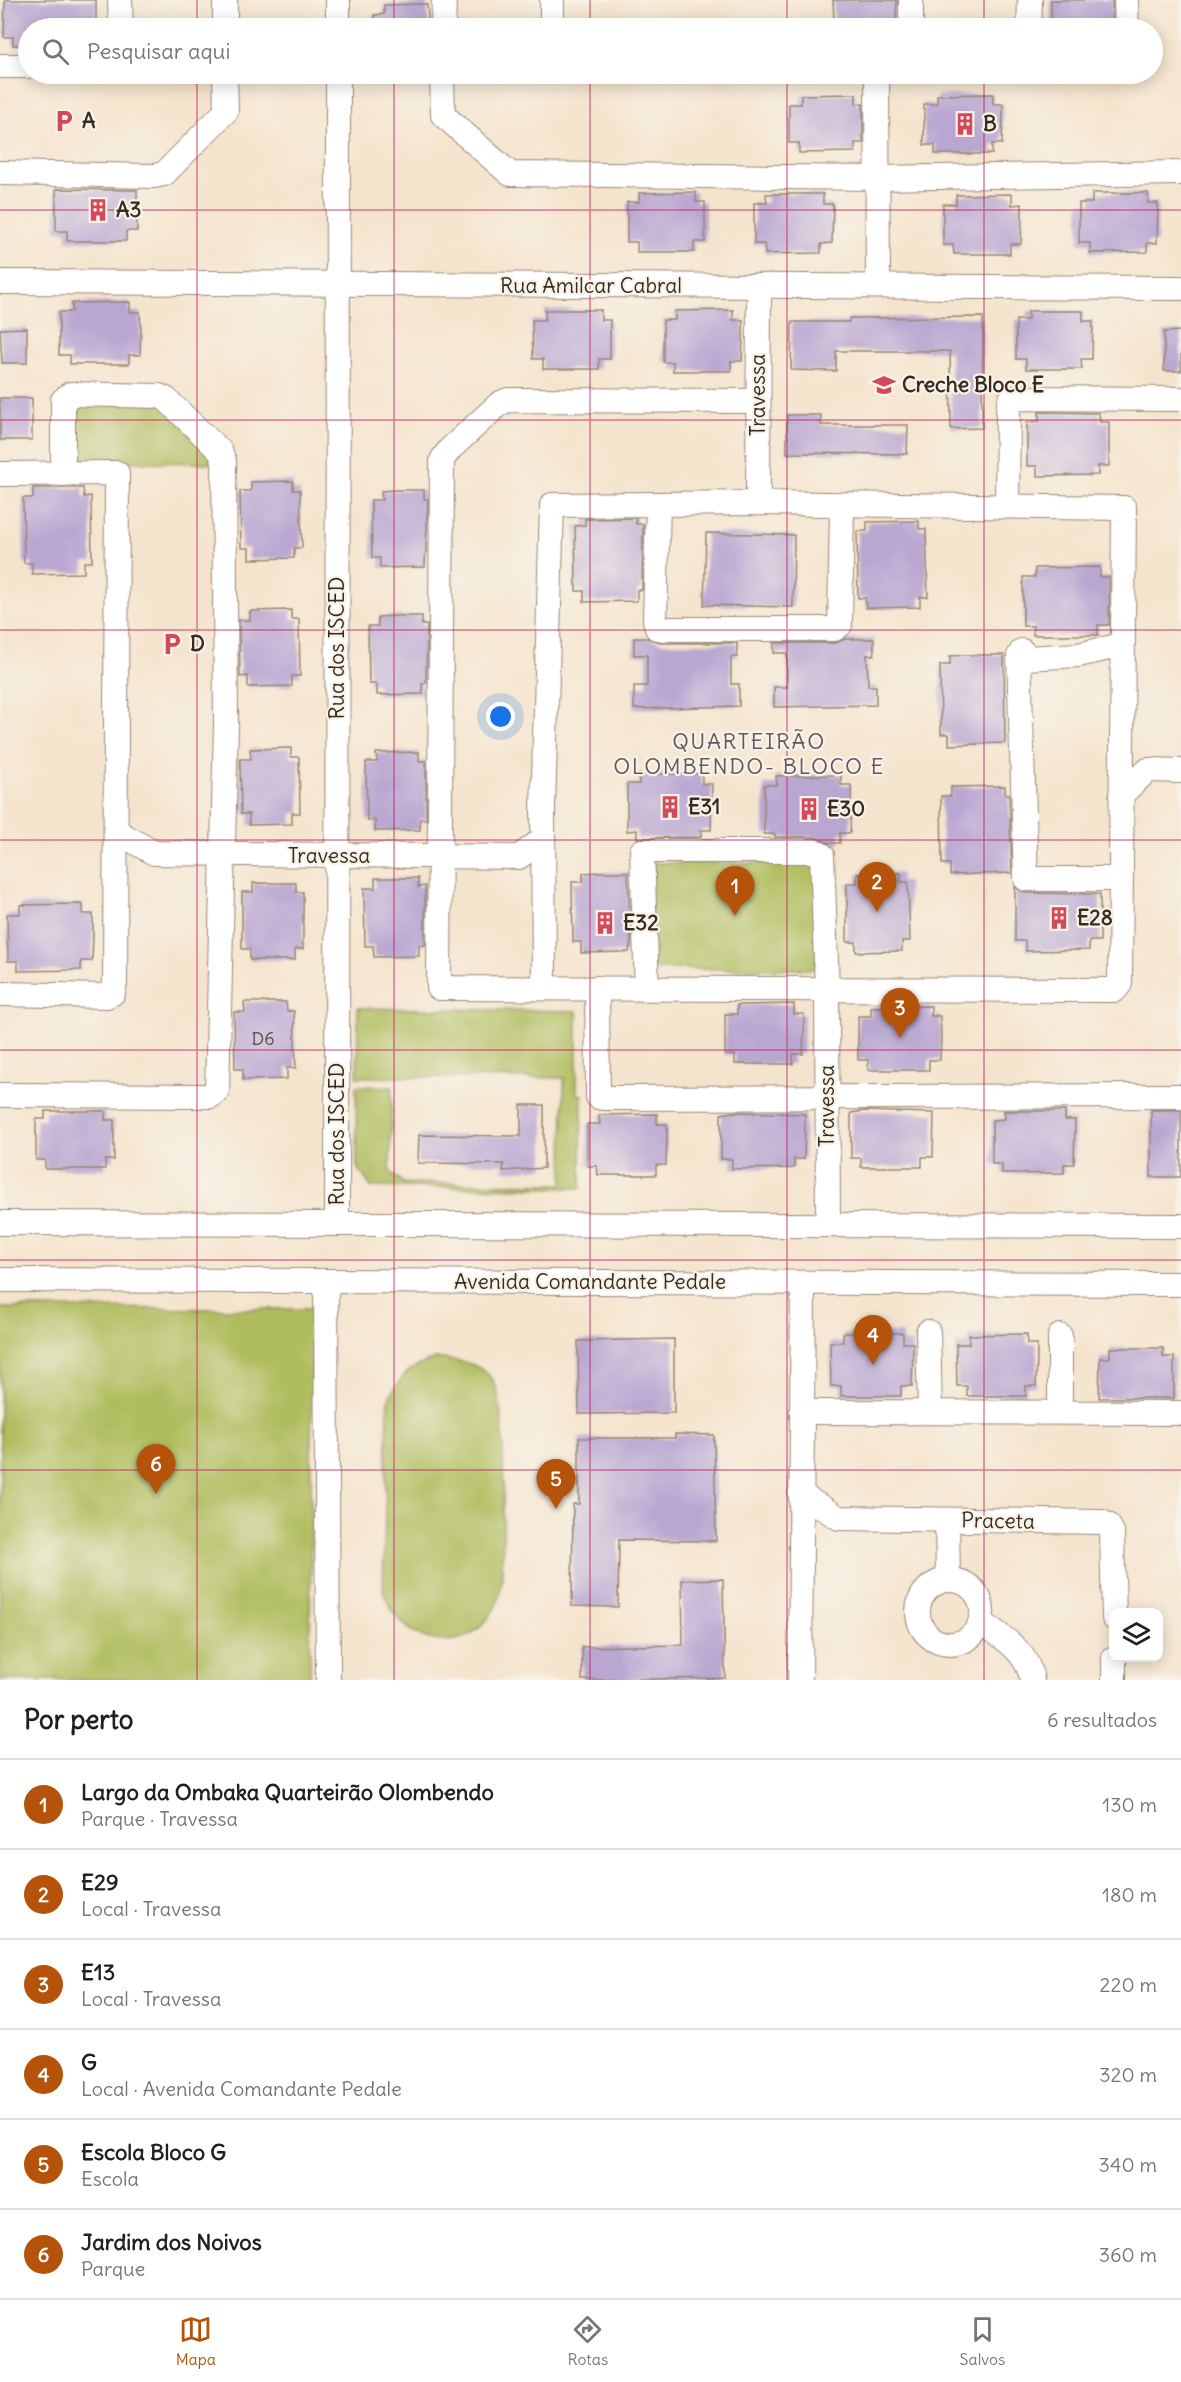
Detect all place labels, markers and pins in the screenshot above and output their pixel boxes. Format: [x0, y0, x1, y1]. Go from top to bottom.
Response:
place label: A [82, 107, 96, 134]
parking icon: A [51, 108, 77, 134]
place label: B [983, 110, 997, 137]
building icon: B [952, 111, 978, 137]
place label: A3 [116, 196, 141, 223]
building icon: A3 [85, 197, 111, 223]
place label: Creche Bloco E [902, 371, 1044, 398]
school or university icon: Creche Bloco E [871, 372, 897, 398]
place label: D [190, 630, 205, 657]
parking icon: D [159, 631, 185, 657]
place label: E31 [688, 793, 720, 820]
building icon: E31 [657, 794, 683, 820]
place label: E30 [827, 795, 865, 822]
building icon: E30 [796, 796, 822, 822]
pin: 2 [858, 862, 896, 912]
pin: 1 [716, 866, 754, 916]
place label: E28 [1077, 904, 1113, 931]
building icon: E28 [1046, 905, 1072, 931]
place label: E32 [623, 909, 659, 936]
building icon: E32 [592, 910, 618, 936]
pin: 3 [880, 988, 920, 1038]
pin: 4 [854, 1316, 892, 1365]
pin: 6 [136, 1444, 176, 1494]
pin: 5 [536, 1460, 576, 1509]

